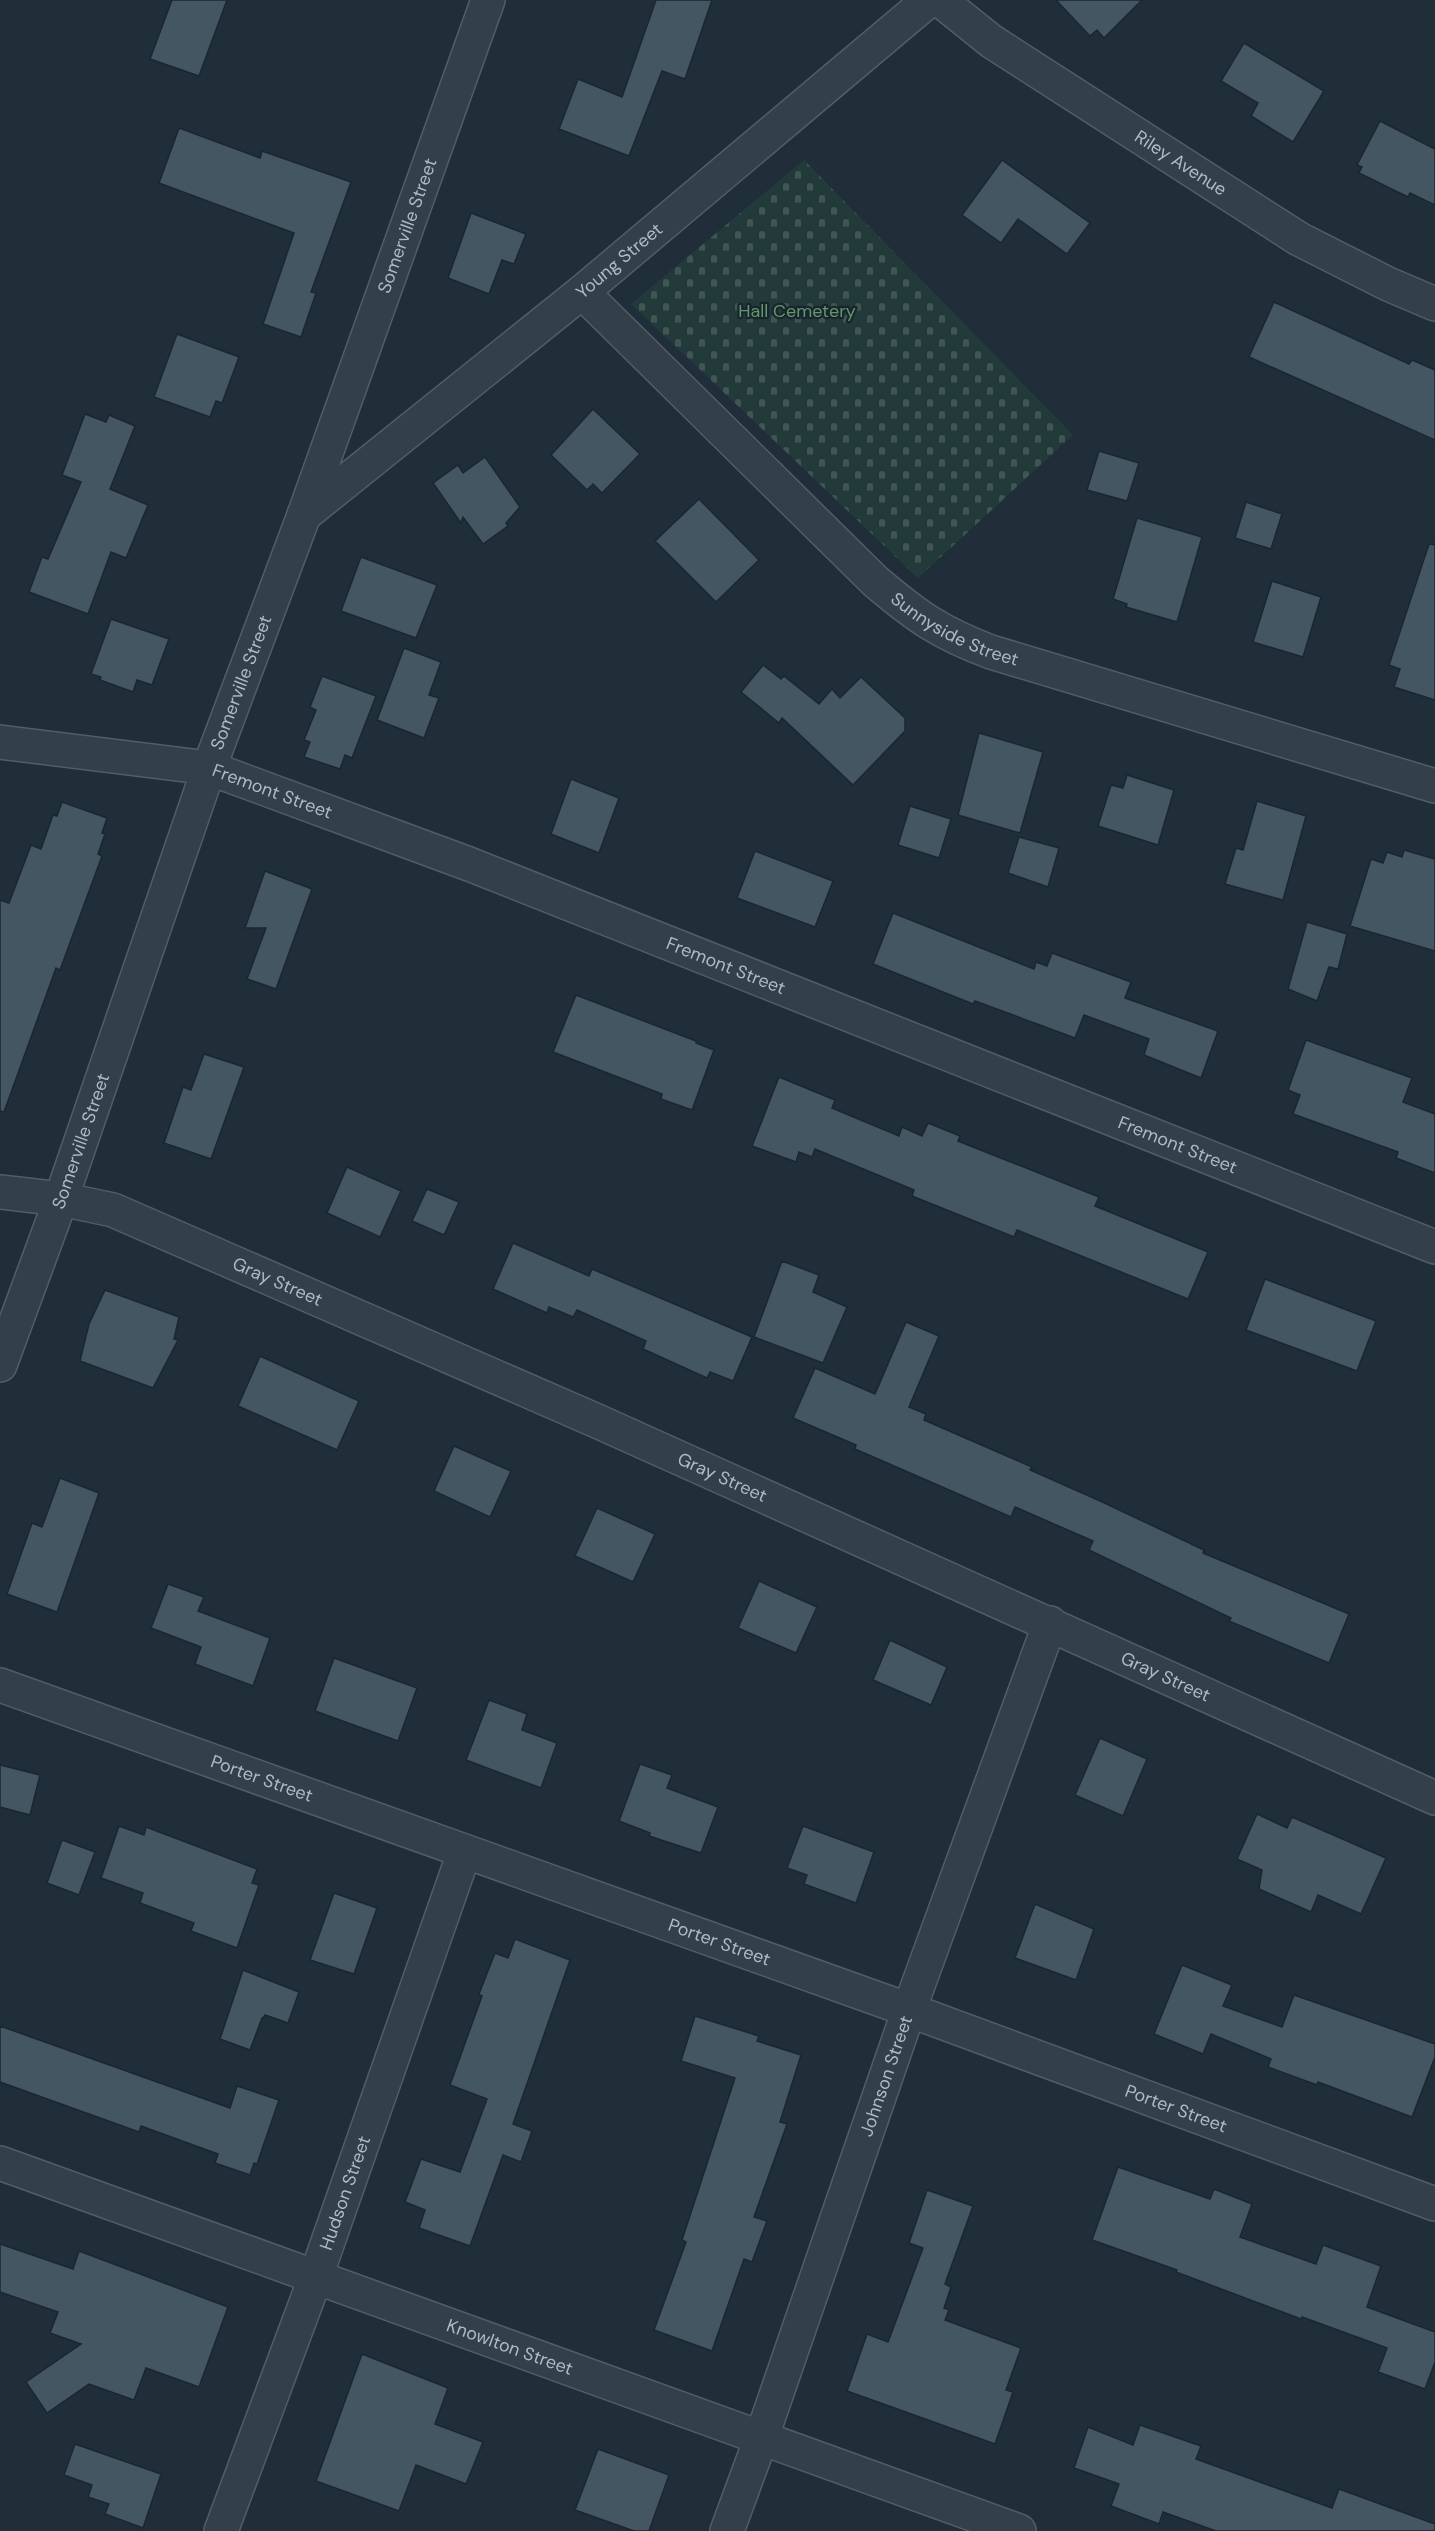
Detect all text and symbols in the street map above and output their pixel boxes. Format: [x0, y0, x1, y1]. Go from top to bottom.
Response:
street label: Riley Avenue [1130, 124, 1231, 201]
street label: Somerville Street [372, 155, 443, 297]
street label: Young Street [571, 217, 668, 304]
park label: Hall Cemetery [738, 299, 856, 323]
street label: Sunnyside Street [886, 587, 1022, 672]
street label: Somerville Street [205, 612, 277, 753]
street label: Fremont Street [209, 758, 336, 824]
street label: Fremont Street [663, 931, 789, 1000]
street label: Somerville Street [46, 1070, 115, 1212]
street label: Fremont Street [1114, 1111, 1241, 1179]
street label: Gray Street [229, 1252, 326, 1312]
street label: Gray Street [674, 1447, 771, 1508]
street label: Gray Street [1117, 1646, 1214, 1707]
street label: Porter Street [207, 1749, 316, 1808]
street label: Porter Street [665, 1913, 774, 1971]
street label: Johnson Street [854, 2012, 918, 2140]
street label: Porter Street [1122, 2079, 1230, 2138]
street label: Hudson Street [314, 2133, 376, 2254]
street label: Knowlton Street [443, 2313, 576, 2381]

